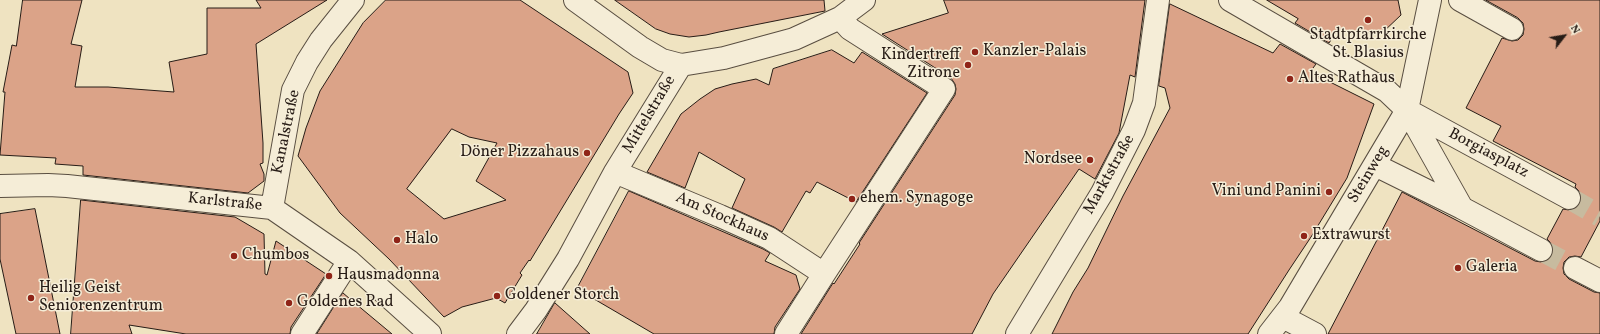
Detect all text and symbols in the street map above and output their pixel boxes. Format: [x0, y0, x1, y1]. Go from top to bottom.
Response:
marker: Stadtpfarrkirche St. Blasius [1363, 15, 1373, 25]
north arrow [1544, 16, 1584, 56]
text: N [1566, 22, 1583, 37]
place label: Stadtpfarrkirche St. Blasius [1309, 26, 1427, 64]
place label: Kanzler-Palais [983, 42, 1086, 62]
place label: Kindertreff Zitrone [881, 46, 960, 84]
marker: Kanzler-Palais [970, 47, 980, 57]
marker: Kindertreff Zitrone [963, 60, 973, 70]
place label: Altes Rathaus [1298, 69, 1395, 89]
street label: Mittelstraße [619, 73, 681, 157]
marker: Altes Rathaus [1285, 74, 1295, 84]
street label: Kanalstraße [269, 88, 305, 176]
street label: Borgiasplatz [1445, 125, 1531, 183]
street label: Marktstraße [1080, 132, 1140, 218]
place label: Döner Pizzahaus [460, 143, 579, 163]
street label: Steinweg [1344, 143, 1394, 207]
marker: Döner Pizzahaus [582, 148, 592, 158]
place label: Nordsee [1024, 150, 1082, 170]
marker: Nordsee [1085, 155, 1095, 165]
place label: Vini und Panini [1212, 182, 1321, 202]
marker: Vini und Panini [1324, 187, 1334, 197]
street label: Am Stockhaus [672, 189, 772, 247]
place label: ehem. Synagoge [860, 189, 973, 209]
street label: Karlstraße [187, 190, 263, 216]
marker: ehem. Synagoge [847, 194, 857, 204]
place label: Extrawurst [1312, 226, 1390, 246]
place label: Halo [405, 230, 438, 250]
marker: Extrawurst [1299, 231, 1309, 241]
marker: Halo [392, 235, 402, 245]
place label: Chumbos [242, 246, 309, 266]
marker: Chumbos [229, 251, 239, 261]
place label: Galeria [1466, 258, 1518, 278]
marker: Galeria [1453, 263, 1463, 273]
place label: Hausmadonna [337, 266, 440, 286]
marker: Hausmadonna [324, 271, 334, 281]
place label: Heilig Geist Seniorenzentrum [39, 279, 163, 317]
place label: Goldener Storch [505, 286, 619, 306]
marker: Goldener Storch [492, 291, 502, 301]
marker: Heilig Geist Seniorenzentrum [26, 293, 36, 303]
place label: Goldenes Rad [297, 293, 394, 313]
marker: Goldenes Rad [284, 298, 294, 308]

